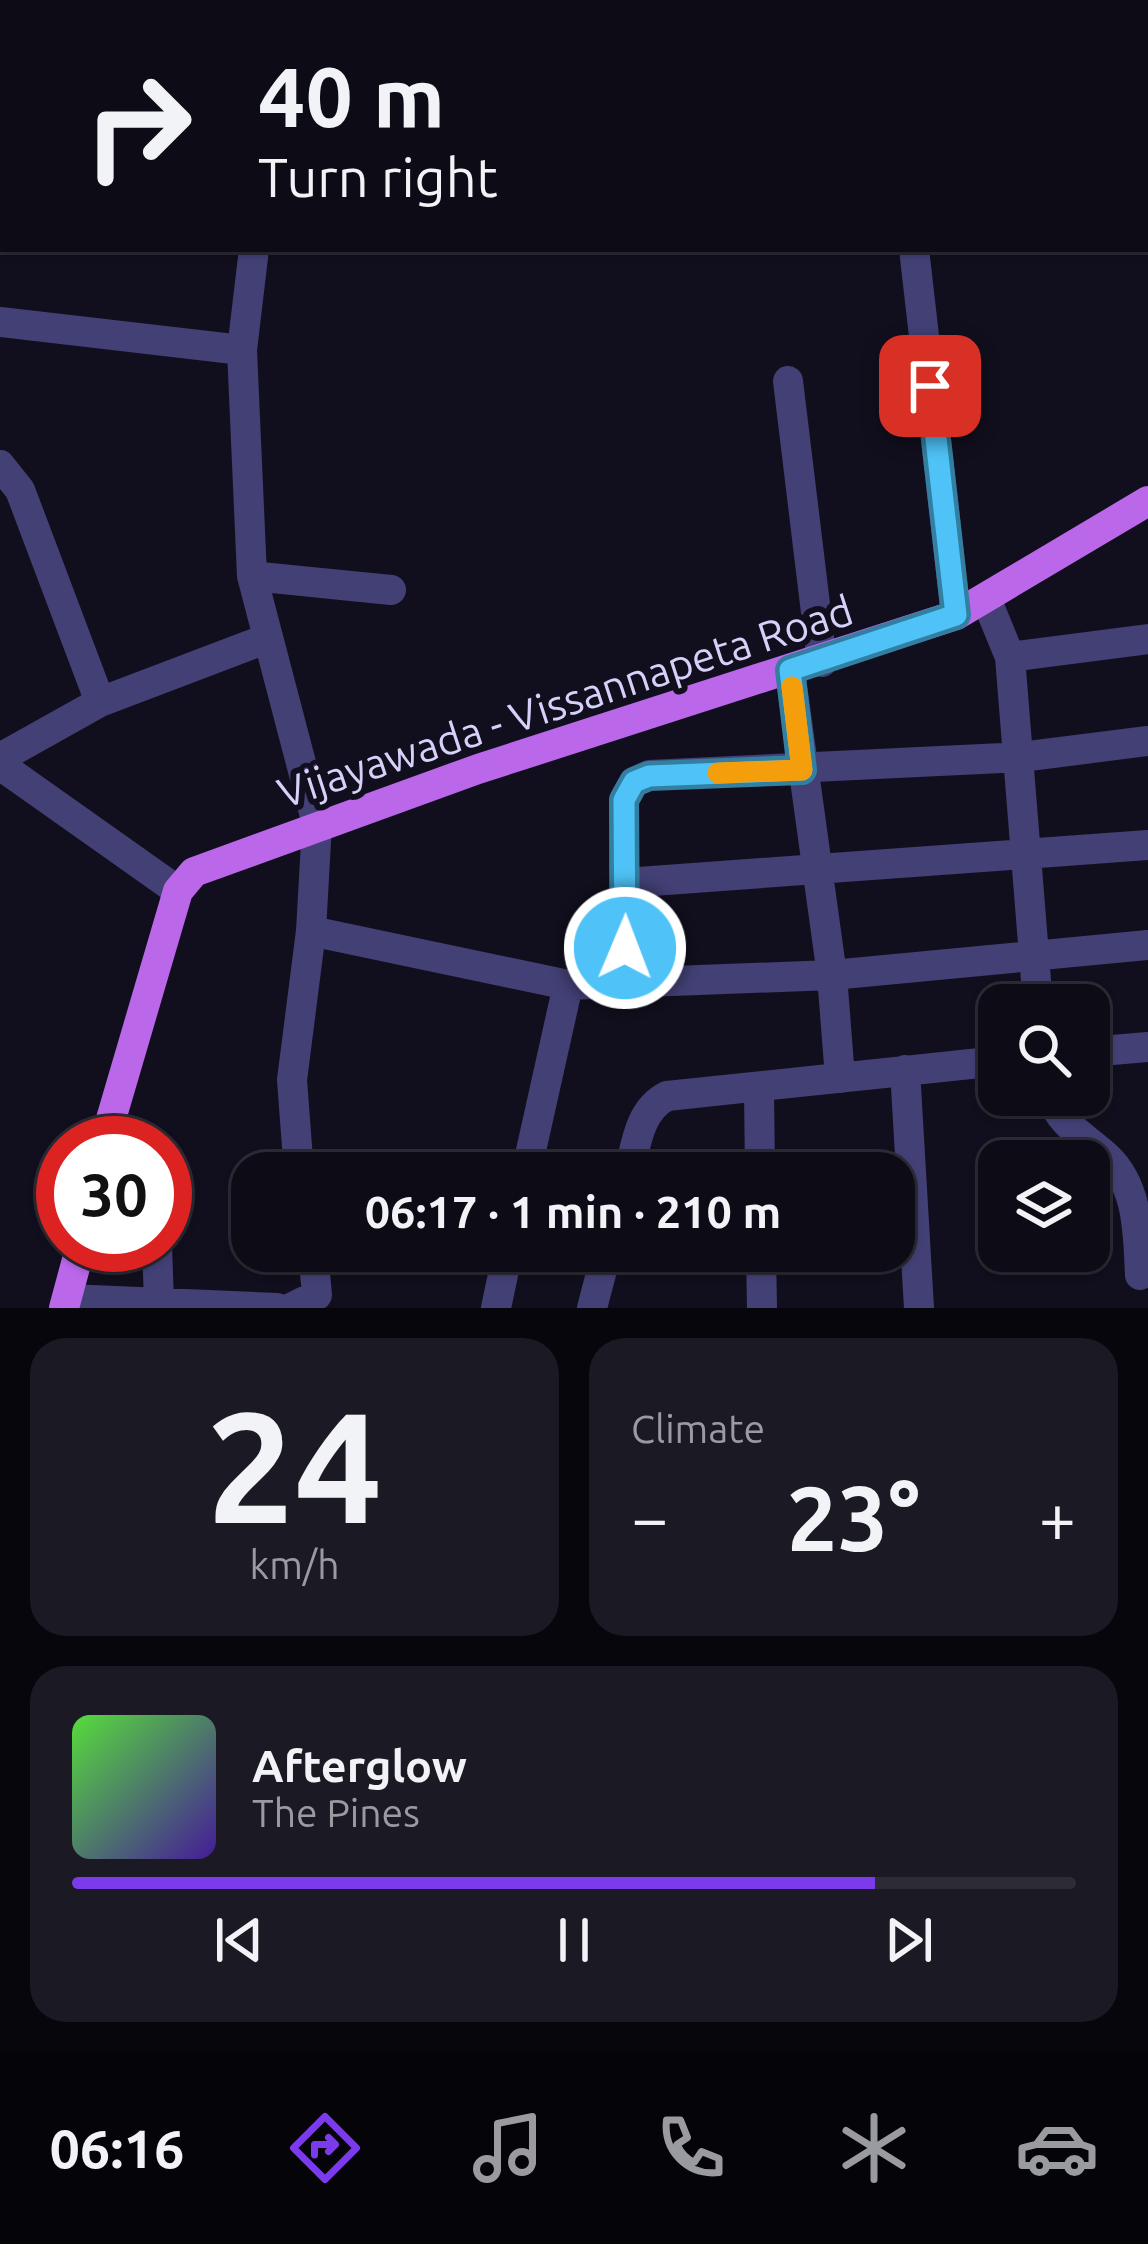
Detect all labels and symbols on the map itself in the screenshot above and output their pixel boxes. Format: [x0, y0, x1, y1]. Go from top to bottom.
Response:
pin [879, 335, 981, 437]
street label: Vijayawada - Vissannapeta Road [272, 586, 858, 816]
position arrow [562, 885, 688, 1011]
speed limit sign: 30 [36, 1116, 192, 1272]

